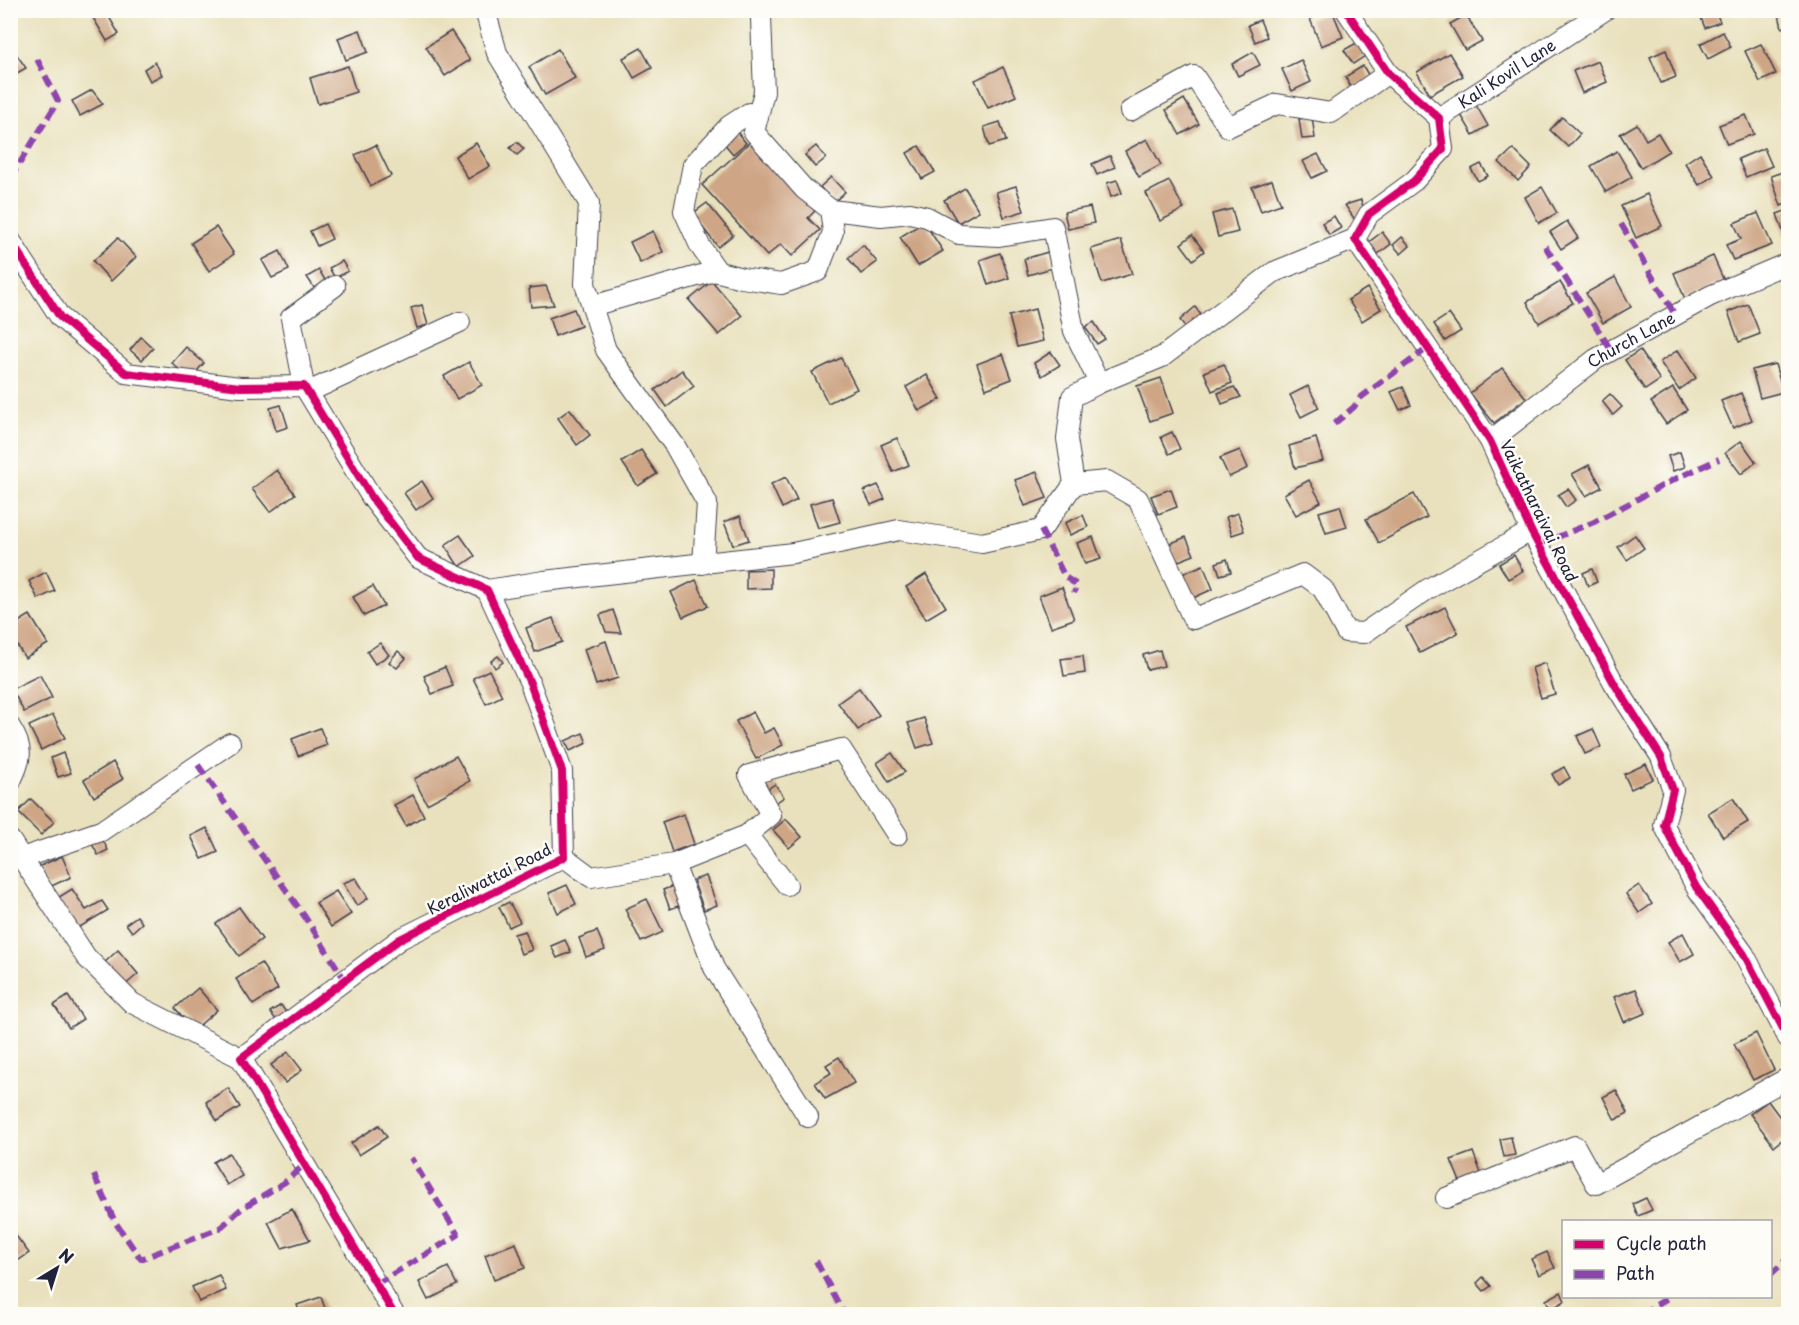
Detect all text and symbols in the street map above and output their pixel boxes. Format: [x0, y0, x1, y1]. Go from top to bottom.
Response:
street label: Kali Kovil Lane [1453, 32, 1560, 114]
street label: Church Lane [1581, 305, 1679, 373]
street label: Vaikatharaivai Road [1495, 435, 1585, 586]
street label: Keraliwattai Road [422, 836, 555, 920]
legend [1562, 1220, 1772, 1298]
text: Cycle path [1616, 1229, 1707, 1256]
north arrow [27, 1238, 87, 1298]
text: N [54, 1242, 79, 1269]
text: Path [1616, 1259, 1655, 1286]

